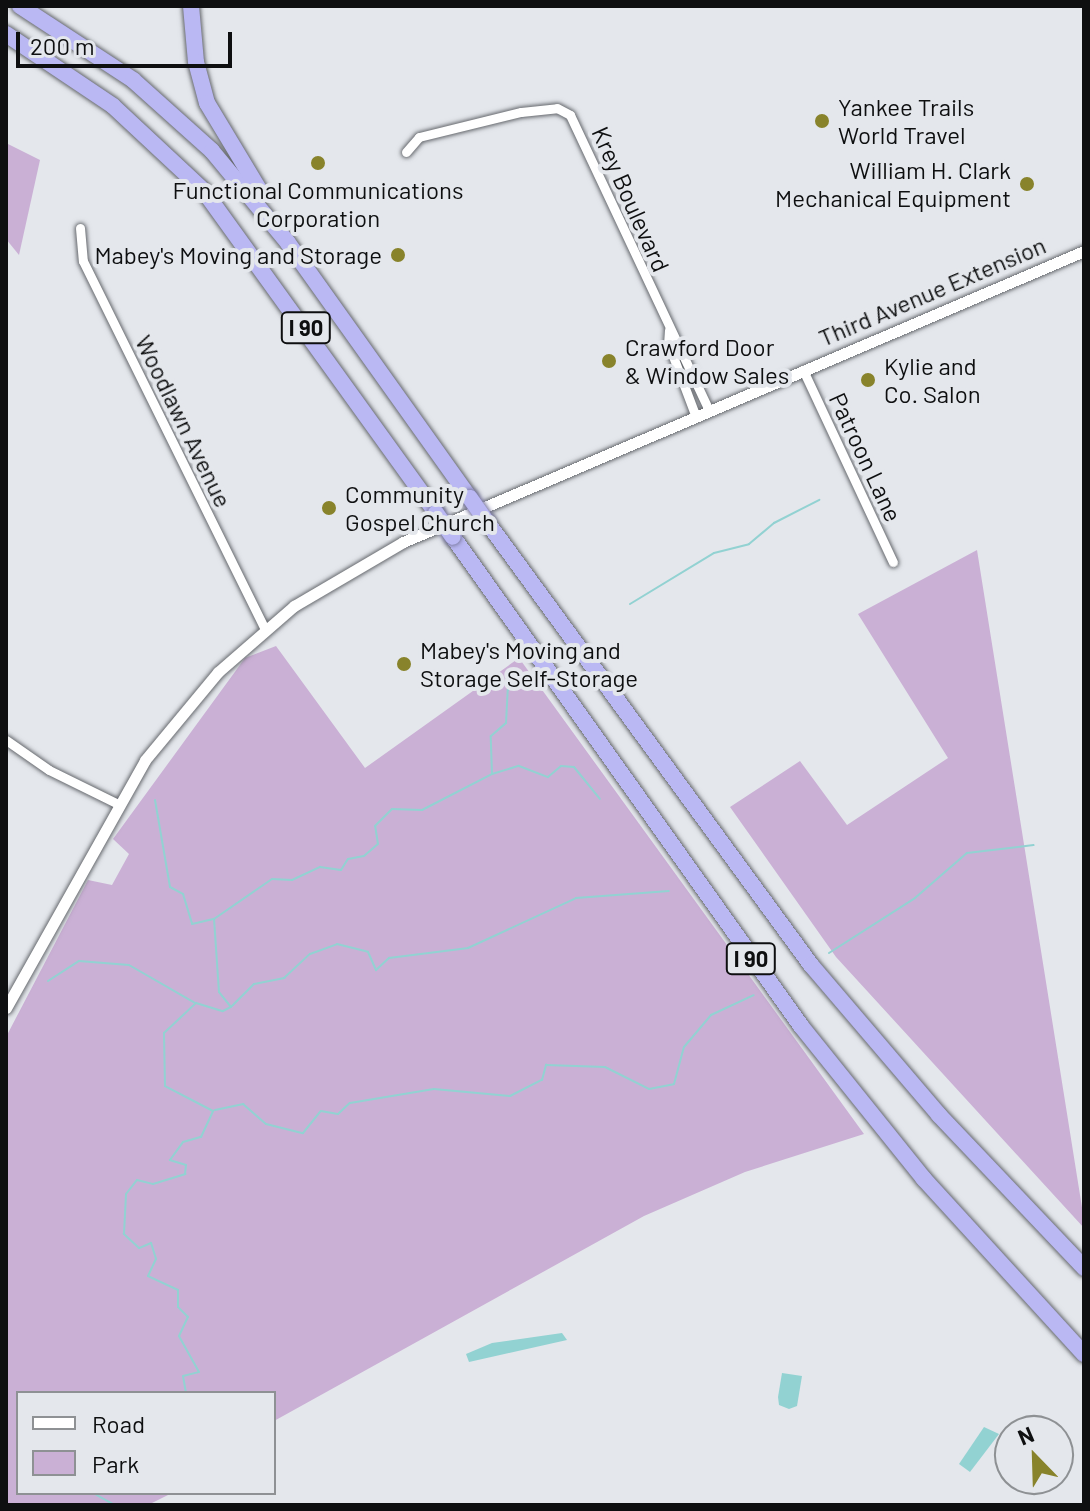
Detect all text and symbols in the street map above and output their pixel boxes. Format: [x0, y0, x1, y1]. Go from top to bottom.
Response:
scale bar [20, 16, 236, 66]
text: 200 m [30, 31, 95, 60]
place label: Yankee Trails World Travel [838, 93, 974, 149]
marker: Yankee Trails World Travel [813, 112, 831, 130]
street label: Krey Boulevard [586, 122, 676, 276]
marker: Functional Communications Corporation [309, 154, 327, 172]
place label: William H. Clark Mechanical Equipment [775, 156, 1011, 212]
marker: William H. Clark Mechanical Equipment [1018, 175, 1036, 193]
place label: Functional Communications Corporation [172, 176, 464, 232]
street label: Third Avenue Extension [814, 230, 1050, 352]
place label: Mabey's Moving and Storage [94, 241, 382, 269]
marker: Mabey's Moving and Storage [389, 246, 407, 264]
road number: I 90 [280, 310, 332, 346]
street label: Woodlawn Avenue [130, 330, 238, 512]
place label: Crawford Door & Window Sales [625, 333, 789, 389]
marker: Crawford Door & Window Sales [600, 352, 618, 370]
place label: Kylie and Co. Salon [884, 352, 981, 408]
marker: Kylie and Co. Salon [859, 371, 877, 389]
street label: Patroon Lane [824, 388, 908, 526]
place label: Community Gospel Church [345, 480, 495, 536]
marker: Community Gospel Church [320, 499, 338, 517]
place label: Mabey's Moving and Storage Self-Storage [420, 636, 638, 692]
marker: Mabey's Moving and Storage Self-Storage [395, 655, 413, 673]
road number: I 90 [725, 941, 777, 977]
legend [16, 1391, 276, 1495]
text: Road [92, 1409, 145, 1438]
north arrow [994, 1415, 1074, 1495]
text: N [1014, 1420, 1037, 1450]
text: Park [92, 1449, 139, 1478]

